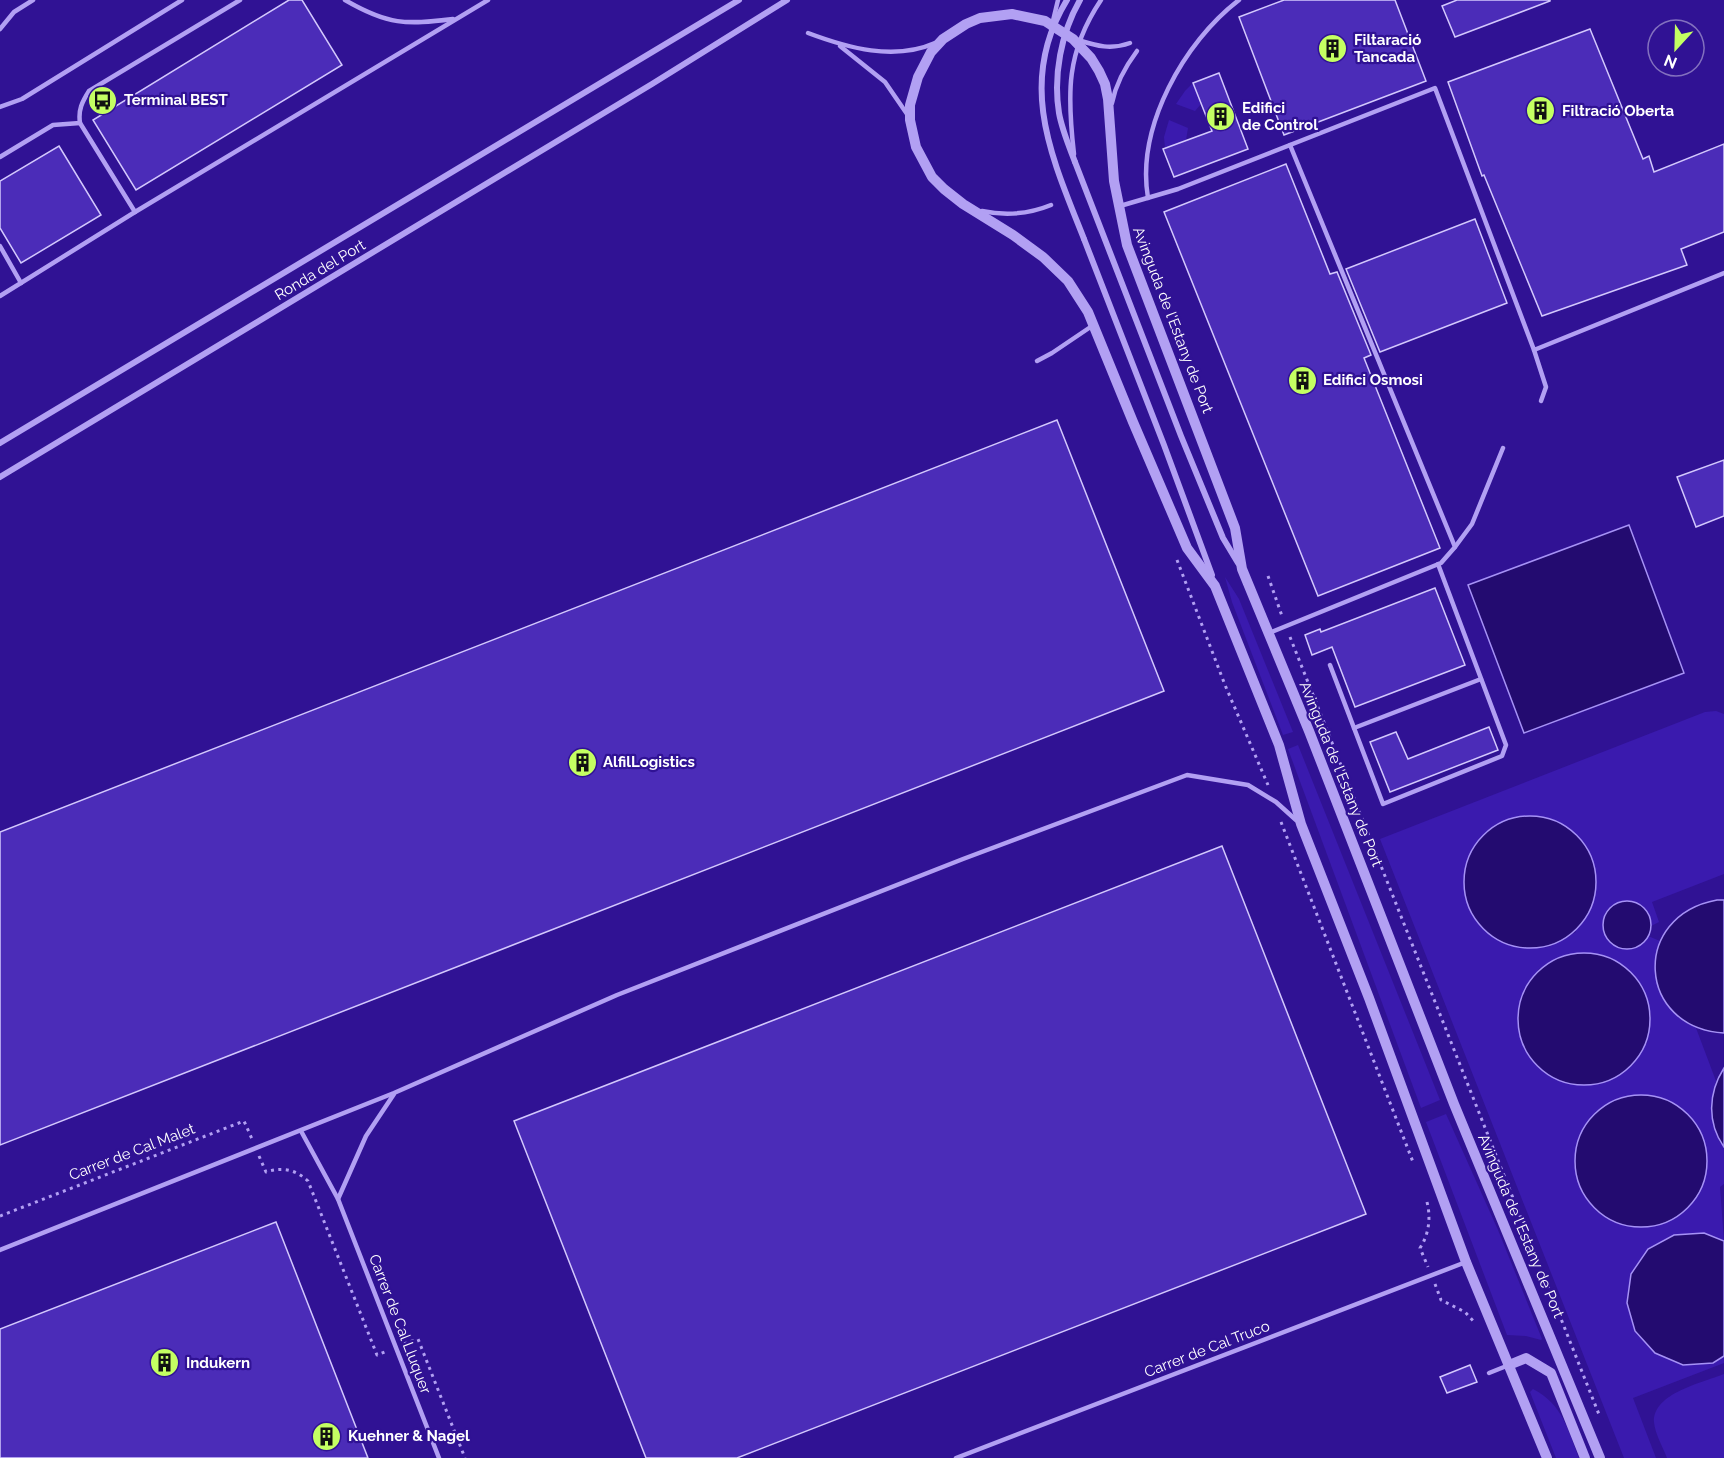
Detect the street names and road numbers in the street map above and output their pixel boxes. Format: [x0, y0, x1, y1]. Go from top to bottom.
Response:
street label: Avinguda de l'Estany de Port [1129, 224, 1217, 416]
street label: Ronda del Port [271, 236, 369, 304]
street label: Avinguda de l'Estany de Port [1296, 679, 1386, 869]
street label: Carrer de Cal Malet [67, 1120, 197, 1184]
street label: Avinguda de l'Estany de Port [1474, 1131, 1568, 1321]
street label: Carrer de Cal Lluquer [365, 1252, 435, 1397]
street label: Carrer de Cal Truco [1142, 1317, 1272, 1381]

